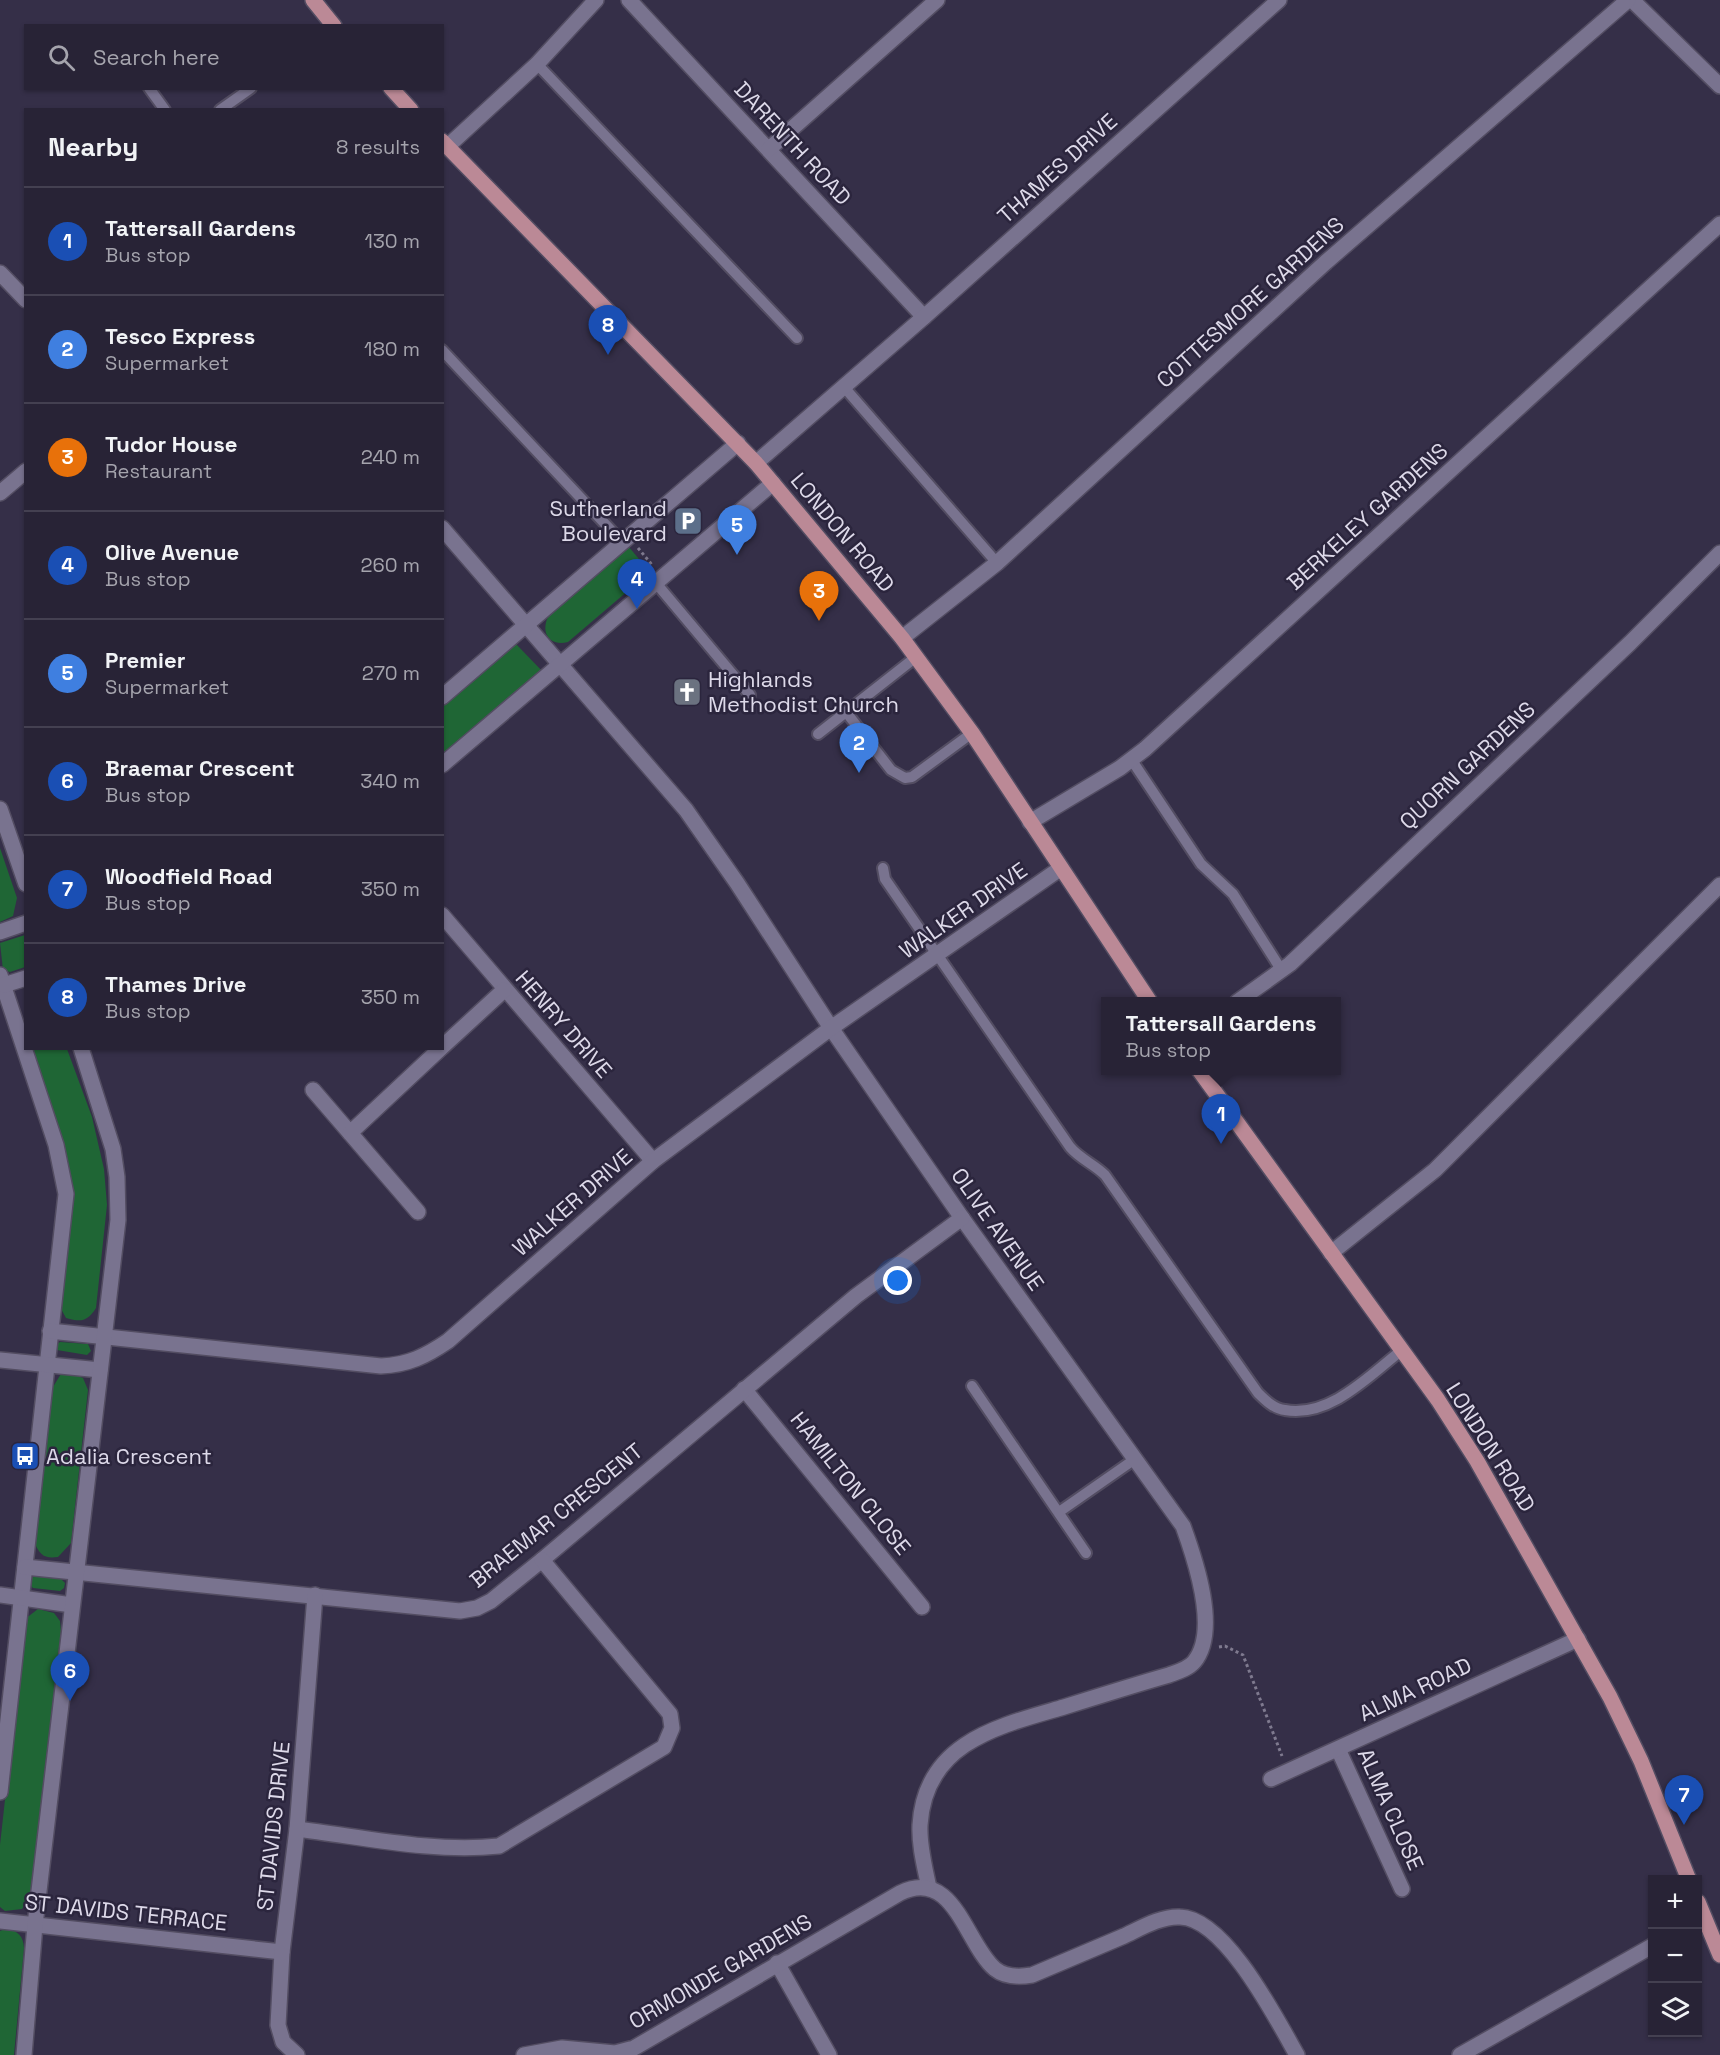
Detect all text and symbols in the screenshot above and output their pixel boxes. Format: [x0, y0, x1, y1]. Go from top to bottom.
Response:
search box [24, 24, 444, 90]
icon: search [45, 41, 78, 74]
text: Search here [93, 43, 220, 71]
street label: DARENTH ROAD [729, 75, 857, 211]
street label: THAMES DRIVE [991, 107, 1123, 229]
text: Nearby [48, 130, 138, 164]
text: 8 results [336, 134, 420, 160]
street label: COTTESMORE GARDENS [1150, 210, 1350, 394]
text: Tattersall Gardens [105, 214, 296, 242]
text: 1 [63, 228, 72, 254]
text: 130 m [364, 228, 420, 254]
text: Bus stop [105, 242, 191, 268]
pin: 8 [588, 306, 628, 355]
text: Tesco Express [105, 322, 255, 350]
text: 2 [62, 336, 73, 362]
text: 180 m [364, 336, 420, 362]
text: Supermarket [105, 350, 229, 376]
text: Tudor House [105, 430, 237, 458]
street label: BERKELEY GARDENS [1281, 436, 1453, 596]
text: 3 [61, 444, 74, 470]
text: 240 m [361, 444, 420, 470]
text: Restaurant [105, 458, 212, 484]
street label: LONDON ROAD [785, 467, 901, 597]
place label: Sutherland Boulevard [549, 494, 667, 547]
parking icon: Sutherland Boulevard [672, 505, 704, 537]
pin: 5 [718, 506, 756, 555]
text: Olive Avenue [105, 538, 239, 566]
text: 4 [61, 552, 74, 578]
text: 260 m [361, 552, 420, 578]
pin: 4 [618, 560, 656, 609]
text: Bus stop [105, 566, 191, 592]
pin: 3 [800, 572, 838, 621]
text: Premier [105, 646, 185, 674]
text: 5 [62, 660, 74, 686]
text: 270 m [362, 660, 420, 686]
place label: Highlands Methodist Church [708, 665, 899, 718]
text: Supermarket [105, 674, 229, 700]
church icon: Highlands Methodist Church [671, 676, 703, 708]
street label: QUORN GARDENS [1393, 695, 1541, 835]
pin: 2 [840, 724, 878, 773]
text: Braemar Crescent [105, 754, 295, 782]
text: 6 [61, 768, 74, 794]
text: 340 m [360, 768, 420, 794]
text: Bus stop [105, 782, 191, 808]
street label: WALKER DRIVE [894, 856, 1032, 964]
text: Woodfield Road [105, 862, 273, 890]
text: 7 [62, 876, 73, 902]
text: 350 m [361, 876, 420, 902]
text: Bus stop [105, 890, 191, 916]
street label: HENRY DRIVE [510, 964, 618, 1084]
text: Thames Drive [105, 970, 246, 998]
text: 8 [62, 984, 74, 1010]
text: 350 m [361, 984, 420, 1010]
popup [1101, 997, 1341, 1075]
text: Bus stop [105, 998, 191, 1024]
text: Tattersall Gardens [1126, 1009, 1316, 1037]
text: Bus stop [1126, 1037, 1211, 1063]
pin: 1 [1202, 1094, 1240, 1144]
street label: WALKER DRIVE [506, 1142, 638, 1262]
street label: OLIVE AVENUE [945, 1162, 1051, 1296]
your location [883, 1266, 912, 1295]
street label: LONDON ROAD [1440, 1377, 1542, 1517]
street label: HAMILTON CLOSE [785, 1406, 917, 1560]
street label: BRAEMAR CRESCENT [464, 1436, 648, 1594]
bus stop icon: Adalia Crescent [9, 1440, 41, 1472]
place label: Adalia Crescent [46, 1442, 212, 1470]
street label: ALMA ROAD [1354, 1651, 1476, 1727]
pin: 6 [50, 1652, 90, 1701]
street label: ST DAVIDS DRIVE [250, 1740, 296, 1912]
street label: ALMA CLOSE [1352, 1744, 1430, 1874]
pin: 7 [1664, 1776, 1704, 1825]
map controls [1648, 1875, 1702, 2037]
button: + [1648, 1875, 1702, 1929]
street label: ST DAVIDS TERRACE [23, 1887, 229, 1937]
street label: ORMONDE GARDENS [623, 1907, 817, 2035]
button: − [1648, 1929, 1702, 1983]
button: layers [1648, 1983, 1702, 2037]

